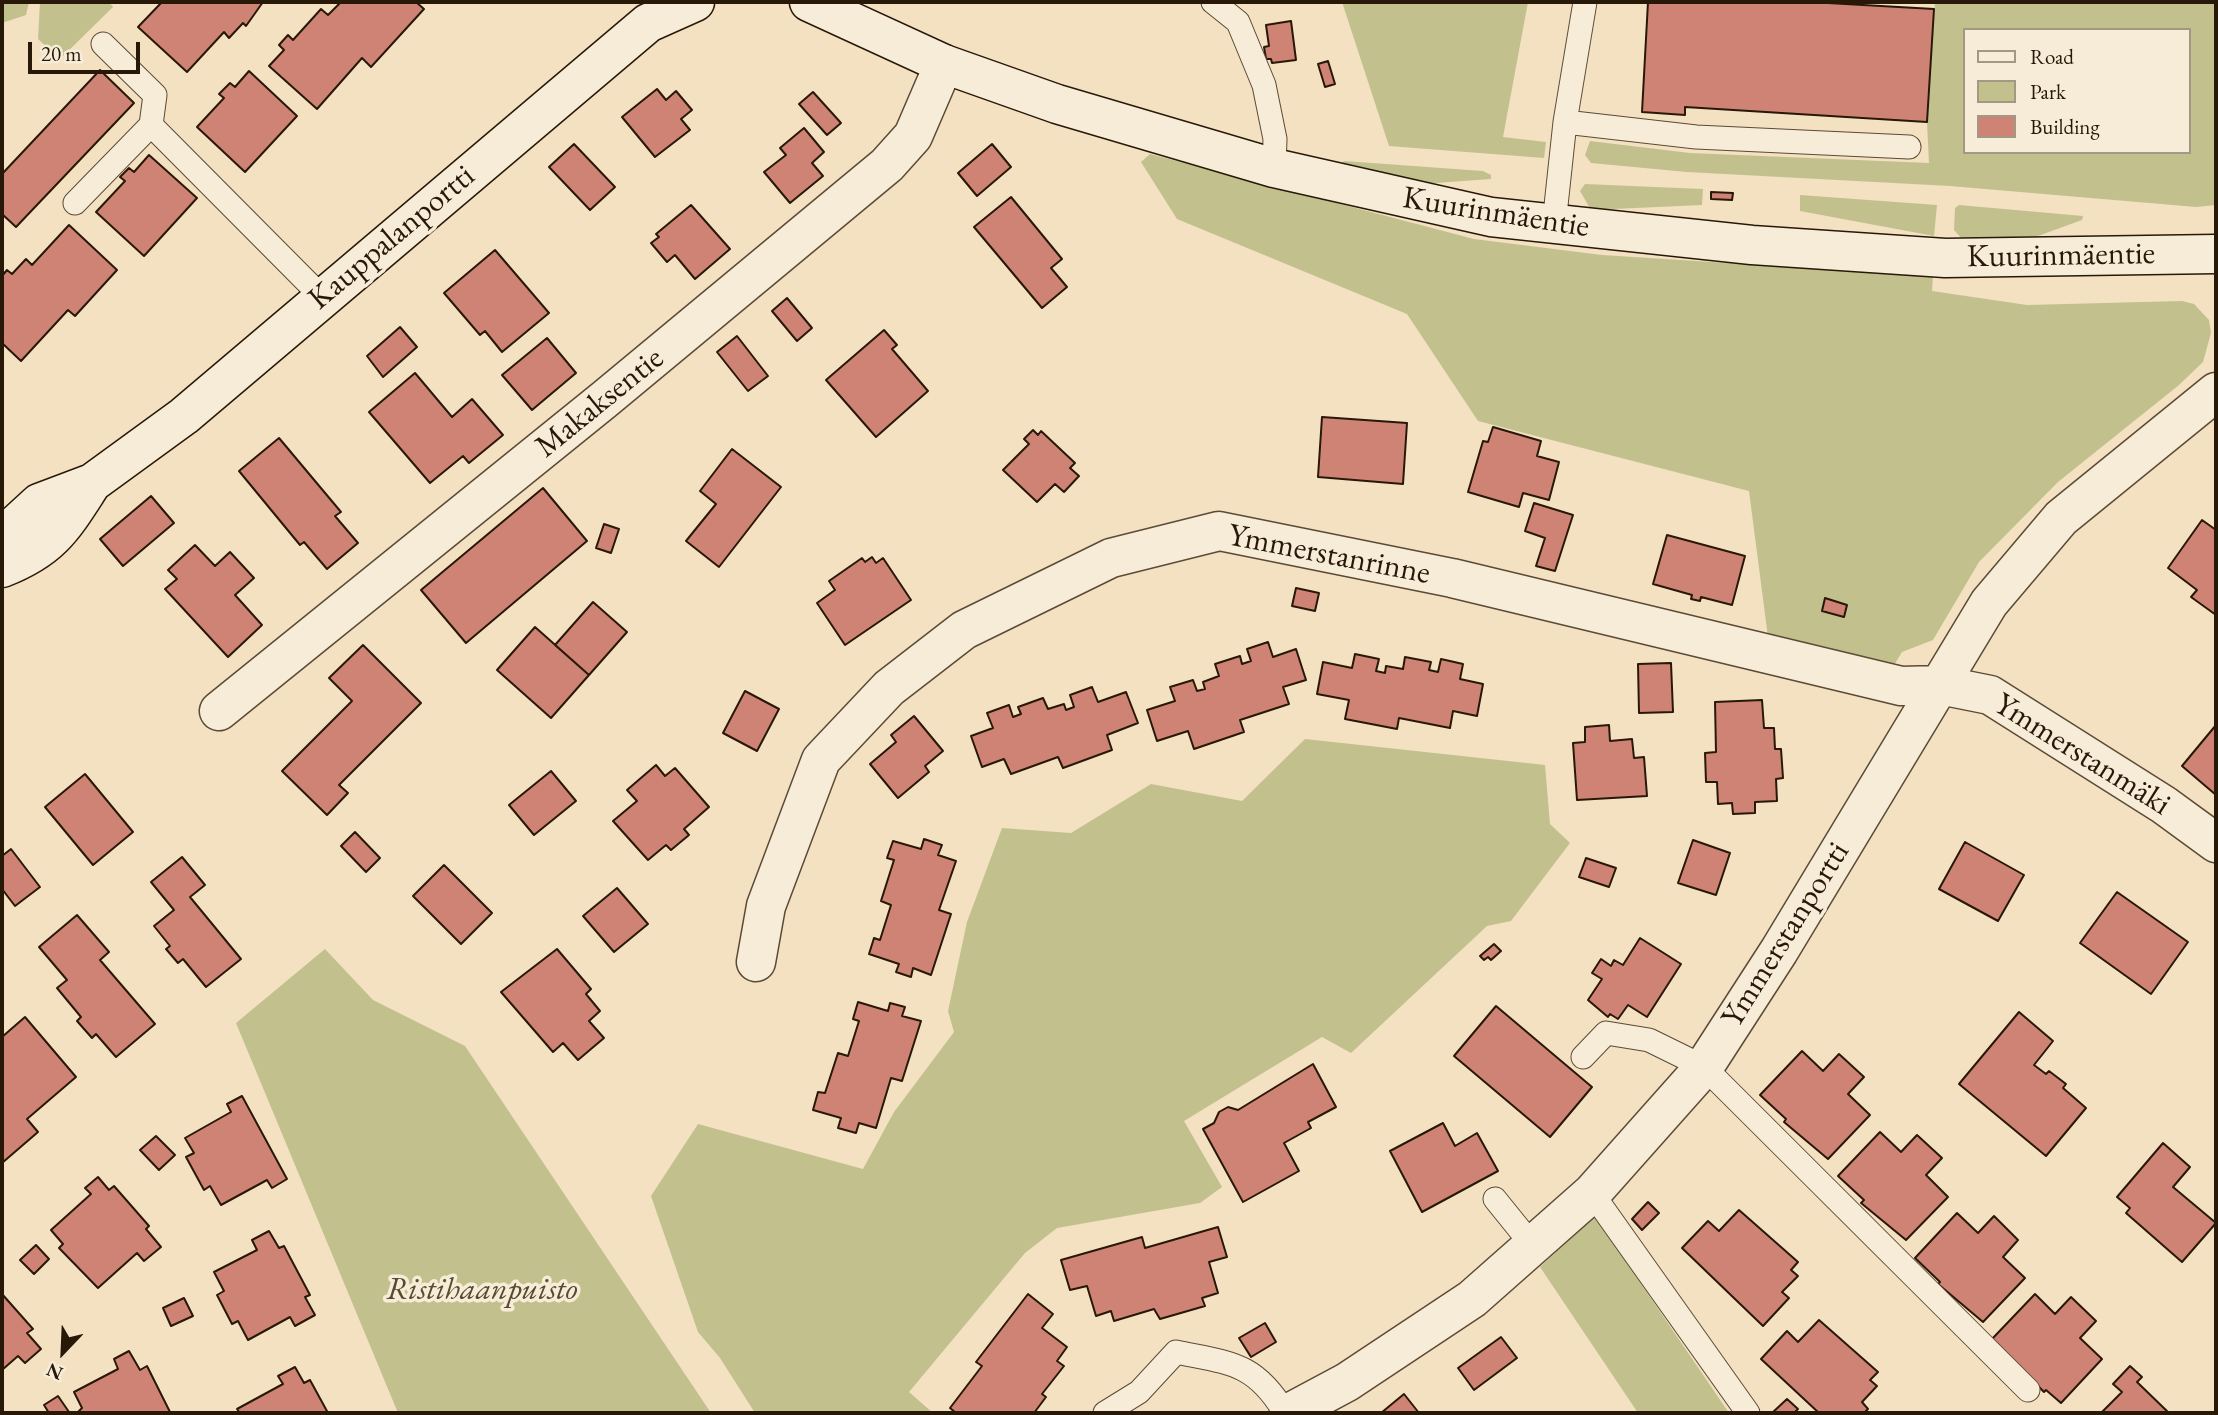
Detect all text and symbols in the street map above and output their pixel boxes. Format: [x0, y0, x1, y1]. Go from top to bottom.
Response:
scale bar [32, 28, 144, 72]
legend [1962, 28, 2190, 154]
text: 20 m [41, 40, 82, 67]
text: Road [2030, 43, 2074, 70]
text: Park [2030, 78, 2066, 105]
text: Building [2030, 113, 2100, 140]
street label: Kauppalanportti [301, 157, 483, 319]
street label: Kuurinmäentie [1400, 179, 1592, 247]
street label: Kuurinmäentie [1967, 235, 2155, 277]
street label: Makaksentie [528, 340, 672, 466]
street label: Ymmerstanrinne [1225, 517, 1433, 593]
street label: Ymmerstanmäki [1987, 686, 2177, 824]
street label: Ymmerstanportti [1714, 835, 1858, 1035]
park label: Ristihaanpuisto [386, 1271, 578, 1309]
north arrow [28, 1317, 98, 1387]
text: N [43, 1357, 67, 1386]

